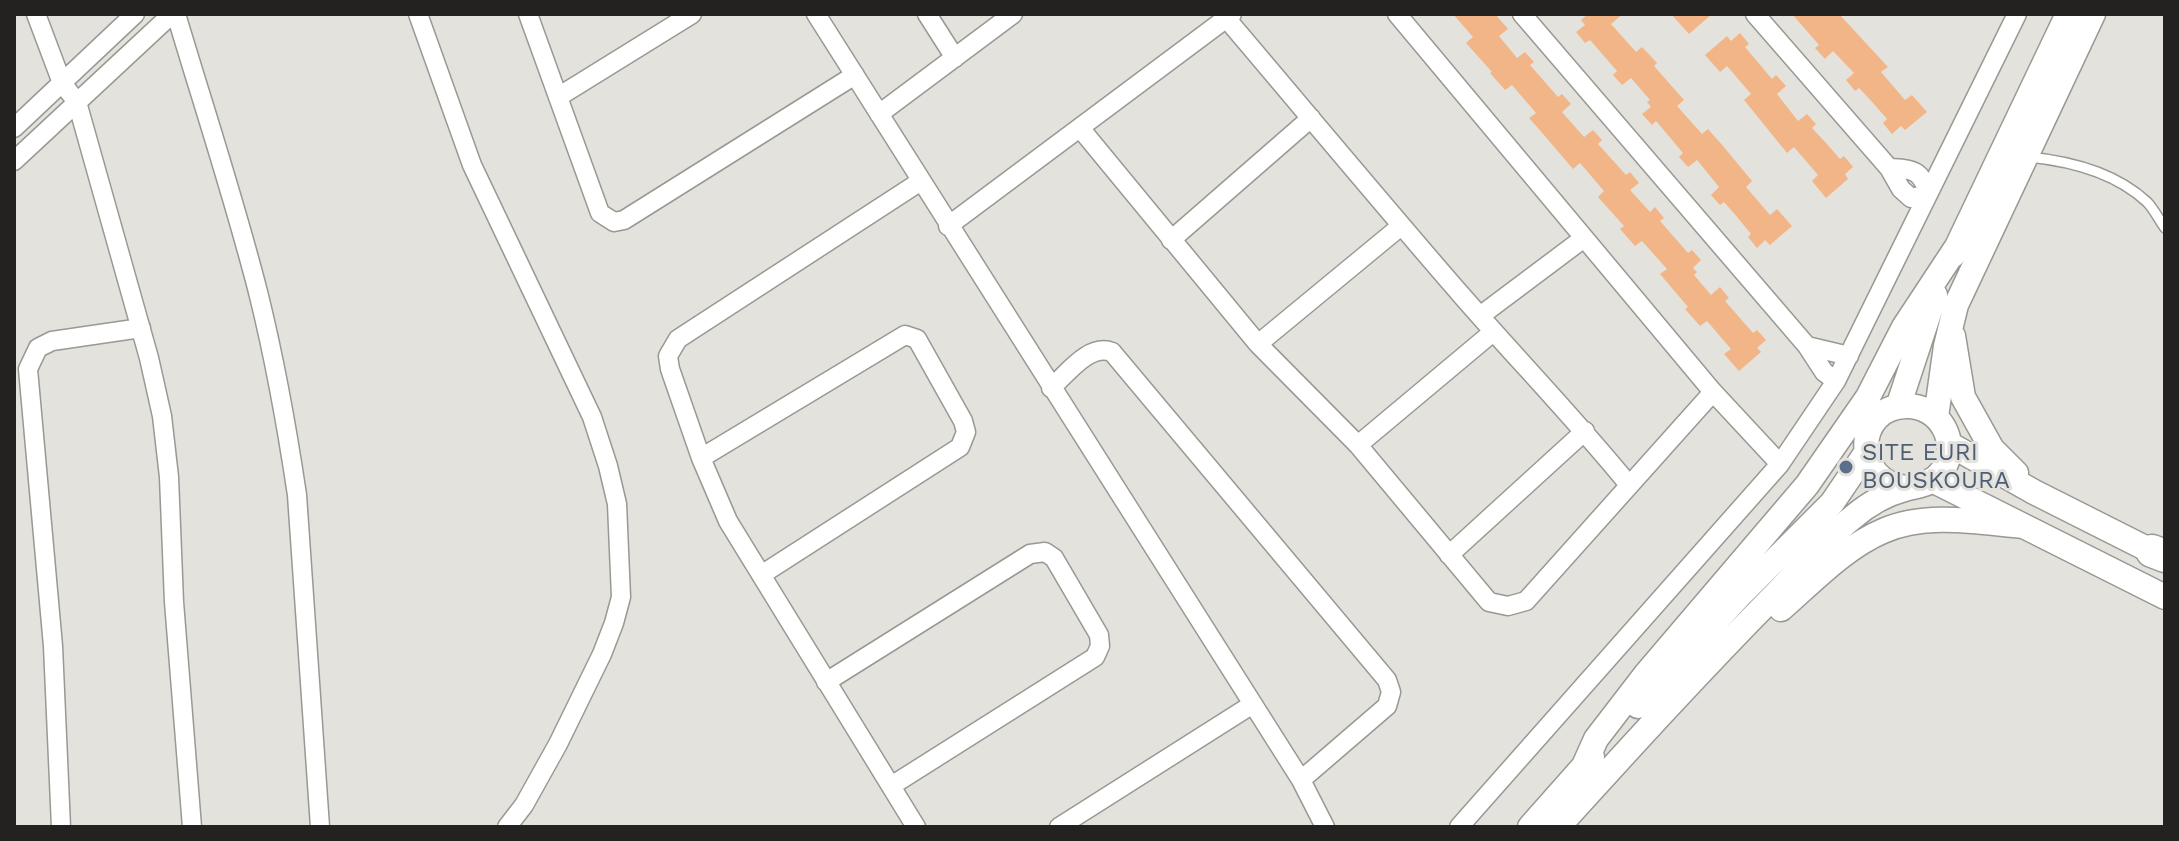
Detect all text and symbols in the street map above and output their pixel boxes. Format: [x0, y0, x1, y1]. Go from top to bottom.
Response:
place label: SITE EURI BOUSKOURA [1862, 439, 2010, 495]
marker: SITE EURI BOUSKOURA [1837, 458, 1855, 476]

